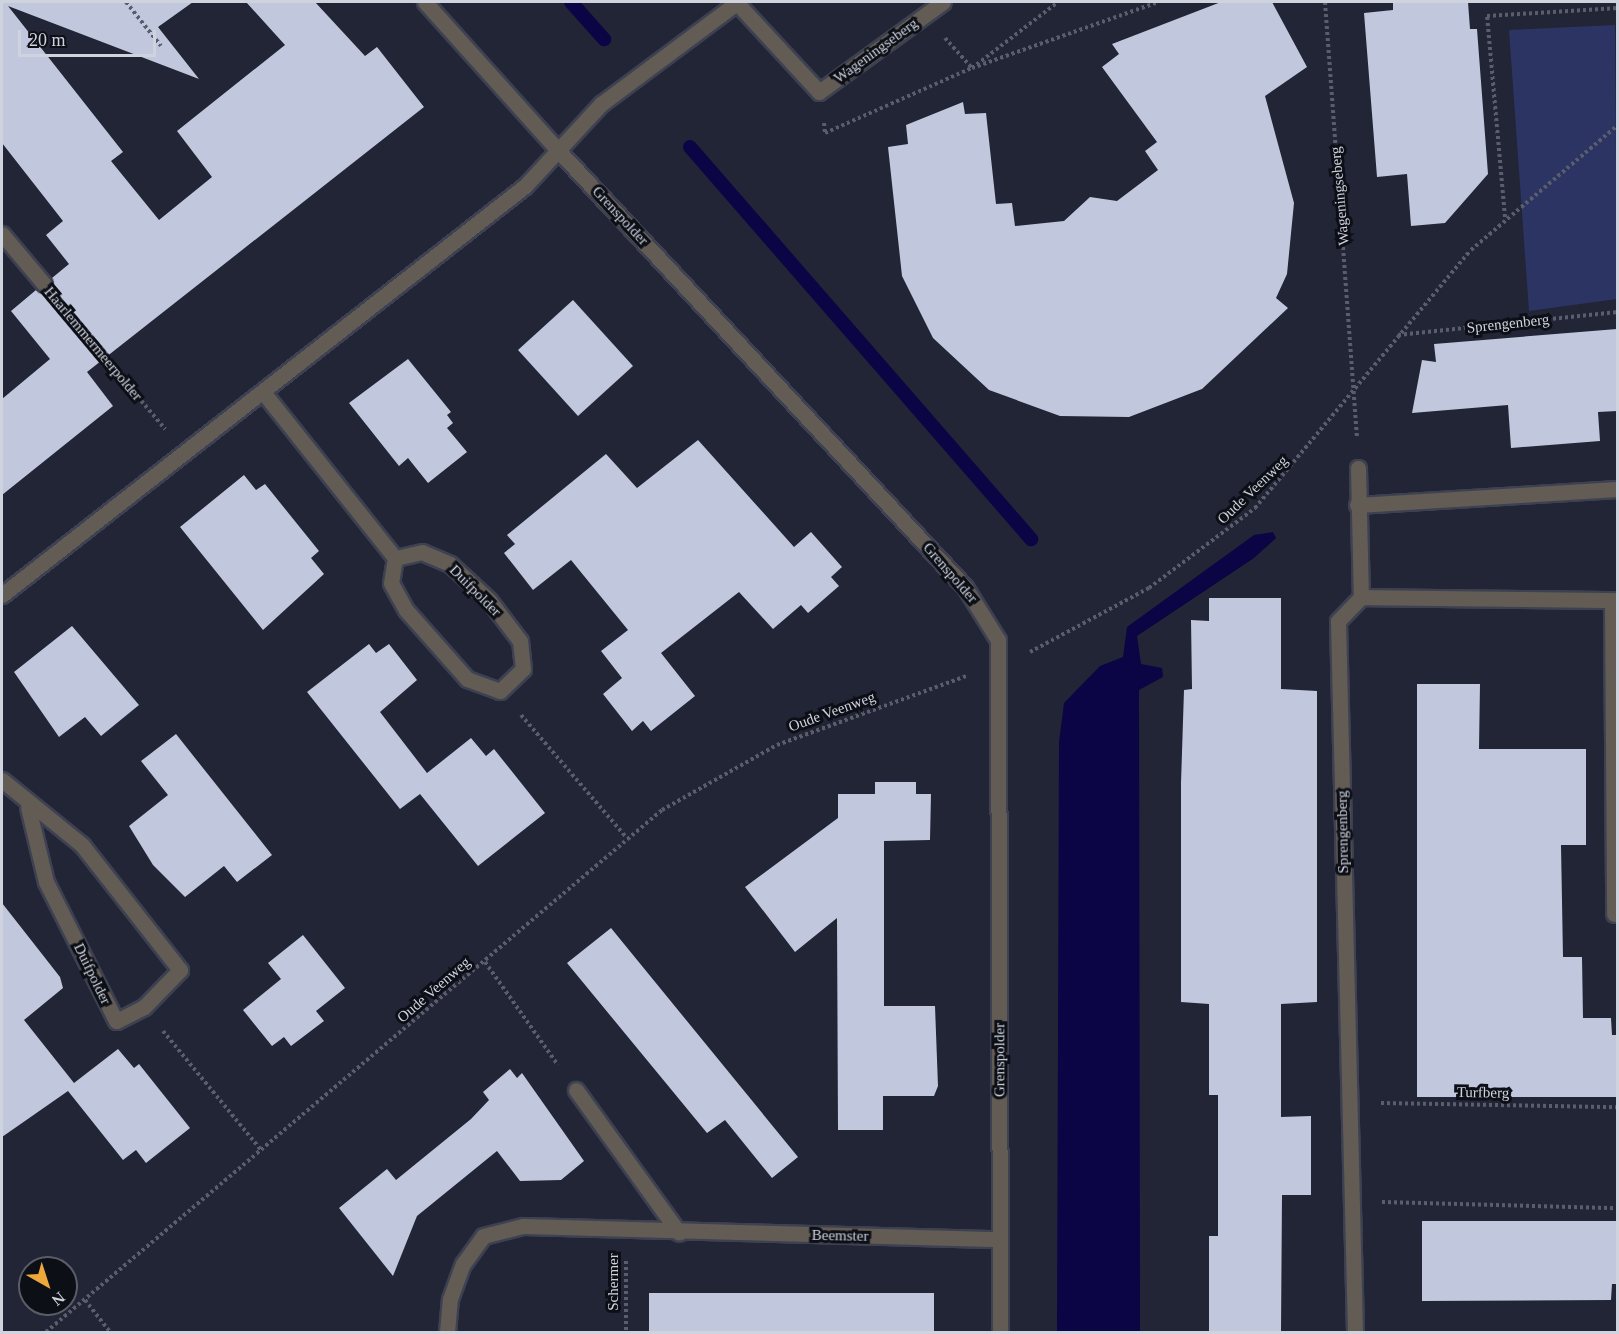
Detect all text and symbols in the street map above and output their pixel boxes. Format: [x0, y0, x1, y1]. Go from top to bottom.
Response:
street label: Wageningseberg [831, 15, 921, 87]
scale bar [21, 18, 159, 56]
text: 20 m [29, 30, 66, 50]
street label: Wageningseberg [1327, 146, 1353, 246]
street label: Grenspolder [588, 183, 652, 249]
street label: Haarlemmermeerpolder [40, 283, 146, 405]
street label: Sprengenberg [1466, 311, 1550, 337]
street label: Oude Veenweg [1214, 452, 1292, 528]
street label: Grenspolder [919, 539, 981, 607]
street label: Duifpolder [445, 561, 505, 621]
street label: Oude Veenweg [786, 688, 878, 736]
street label: Sprengenberg [1333, 790, 1353, 874]
street label: Duifpolder [69, 940, 115, 1008]
street label: Oude Veenweg [394, 953, 474, 1027]
street label: Grenspolder [991, 1023, 1009, 1097]
street label: Turfberg [1457, 1084, 1509, 1102]
street label: Beemster [812, 1227, 868, 1245]
street label: Schermer [605, 1253, 623, 1311]
north arrow [18, 1256, 78, 1316]
text: N [49, 1289, 68, 1309]

